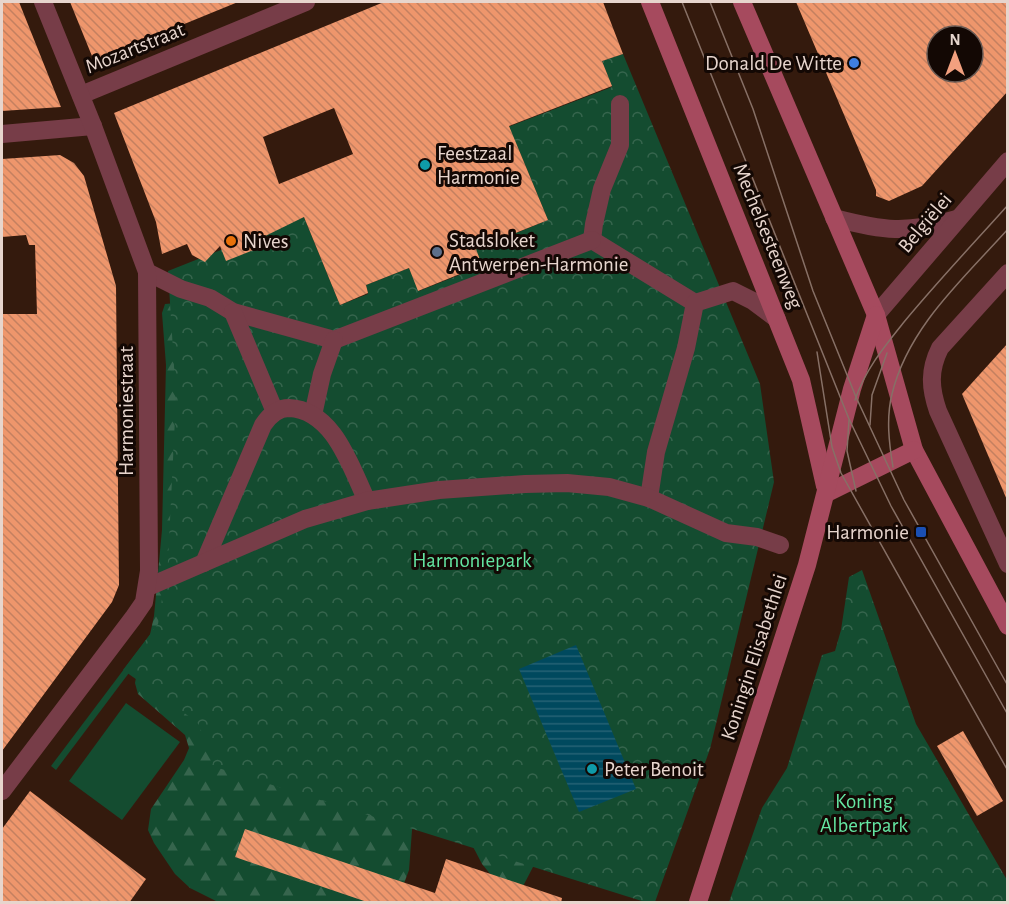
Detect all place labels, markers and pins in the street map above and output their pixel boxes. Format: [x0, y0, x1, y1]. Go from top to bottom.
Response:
place label: Donald De Witte [705, 53, 842, 74]
marker: Donald De Witte [847, 56, 861, 70]
place label: Feestzaal Harmonie [437, 143, 520, 188]
marker: Feestzaal Harmonie [418, 158, 432, 172]
place label: Stadsloket Antwerpen-Harmonie [449, 230, 629, 275]
place label: Nives [243, 231, 288, 252]
marker: Nives [224, 234, 238, 248]
marker: Stadsloket Antwerpen-Harmonie [430, 245, 444, 259]
place label: Harmonie [826, 522, 909, 543]
marker: Harmonie [914, 525, 928, 539]
place label: Peter Benoit [604, 759, 704, 780]
marker: Peter Benoit [585, 762, 599, 776]

